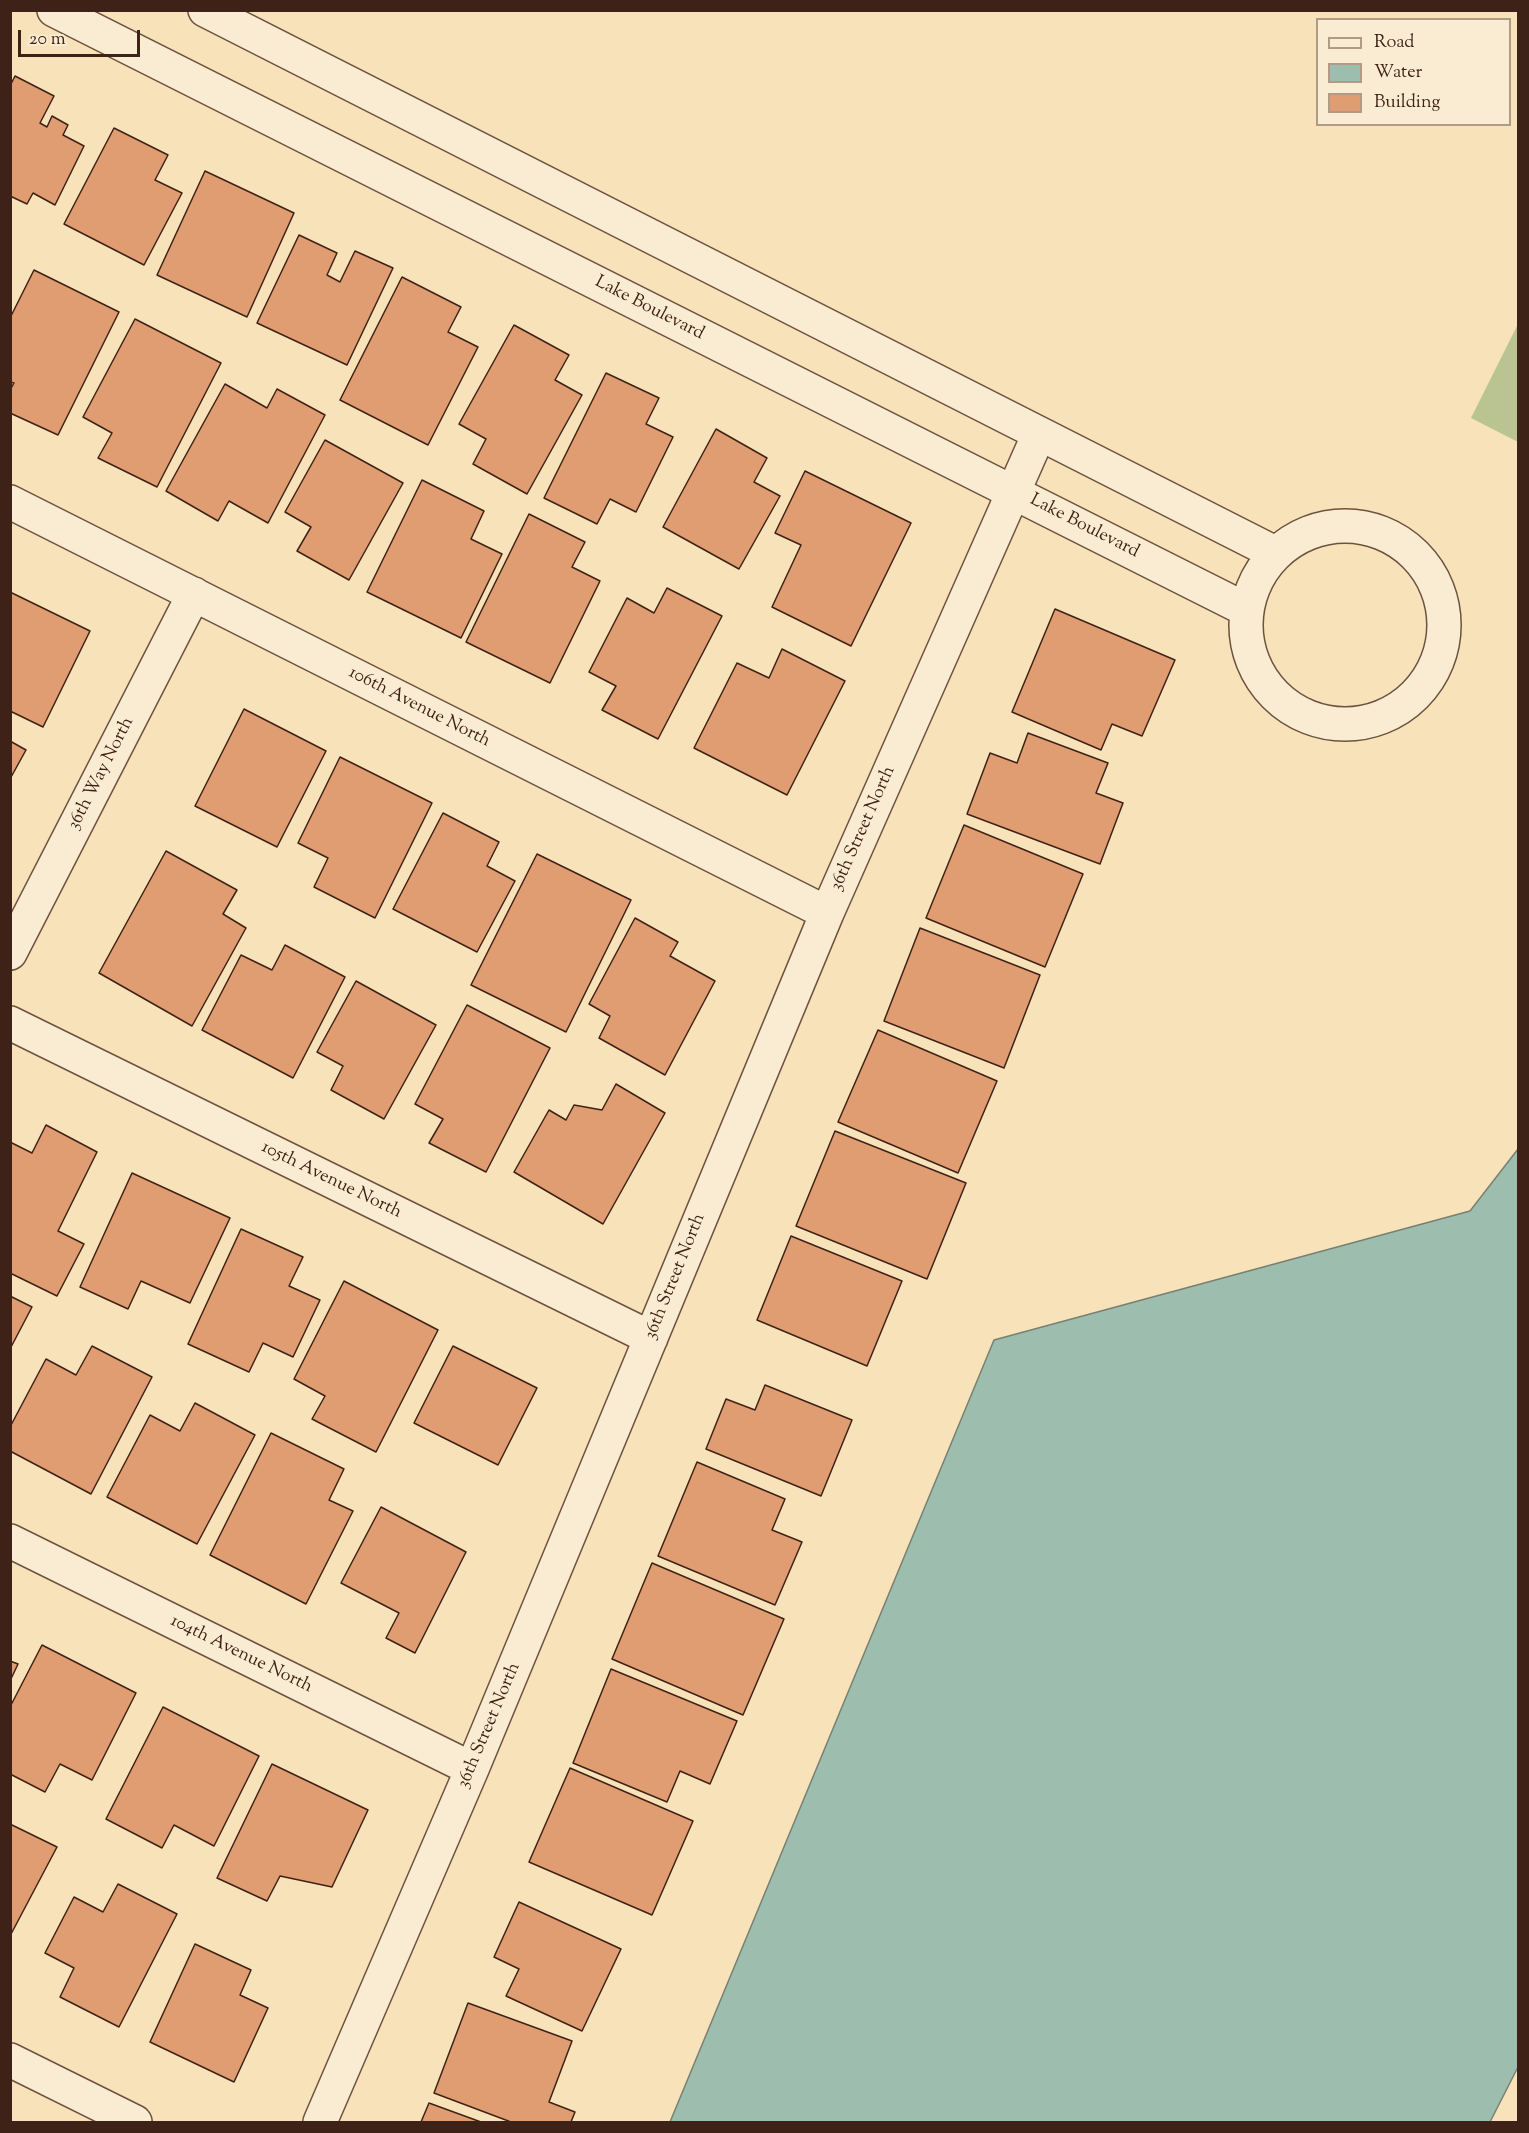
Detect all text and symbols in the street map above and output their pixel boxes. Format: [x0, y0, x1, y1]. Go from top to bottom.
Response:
scale bar [21, 18, 142, 56]
legend [1316, 18, 1511, 126]
text: 20 m [29, 27, 66, 53]
text: Road [1374, 30, 1414, 56]
text: Water [1374, 60, 1422, 86]
text: Building [1374, 90, 1440, 116]
street label: Lake Boulevard [591, 272, 707, 346]
street label: Lake Boulevard [1026, 490, 1142, 564]
street label: 106th Avenue North [344, 663, 494, 753]
street label: 36th Way North [64, 714, 140, 834]
street label: 36th Street North [827, 763, 901, 895]
street label: 105th Avenue North [257, 1138, 405, 1224]
street label: 36th Street North [641, 1211, 711, 1343]
street label: 104th Avenue North [166, 1611, 316, 1699]
street label: 36th Street North [454, 1660, 526, 1792]

